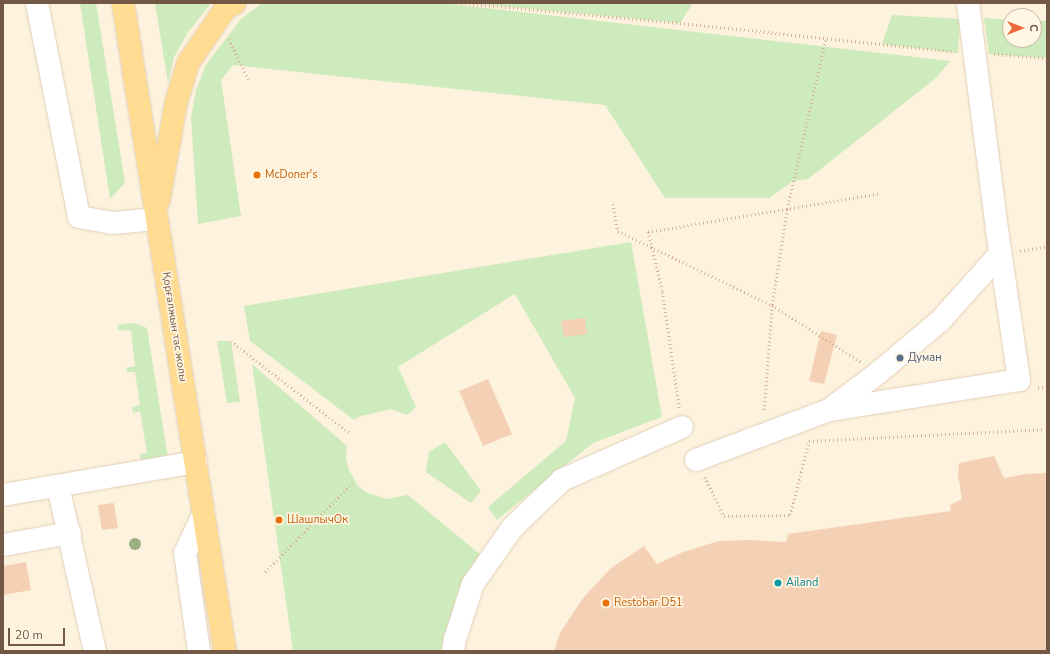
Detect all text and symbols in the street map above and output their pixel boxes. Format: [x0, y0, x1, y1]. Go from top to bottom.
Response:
north arrow [1002, 8, 1042, 48]
text: С [1026, 24, 1041, 32]
place label: McDoner's [265, 168, 318, 182]
marker: McDoner's [252, 170, 262, 180]
street label: Қорғалжын тас жолы [159, 271, 189, 383]
place label: Думан [908, 351, 942, 365]
marker: Думан [895, 353, 905, 363]
place label: ШашлычОк [287, 513, 348, 527]
marker: ШашлычОк [274, 515, 284, 525]
place label: Ailand [786, 576, 818, 590]
marker: Ailand [773, 578, 783, 588]
place label: Restobar D51 [614, 596, 683, 610]
marker: Restobar D51 [601, 598, 611, 608]
scale bar [10, 620, 67, 646]
text: 20 m [15, 627, 43, 643]

